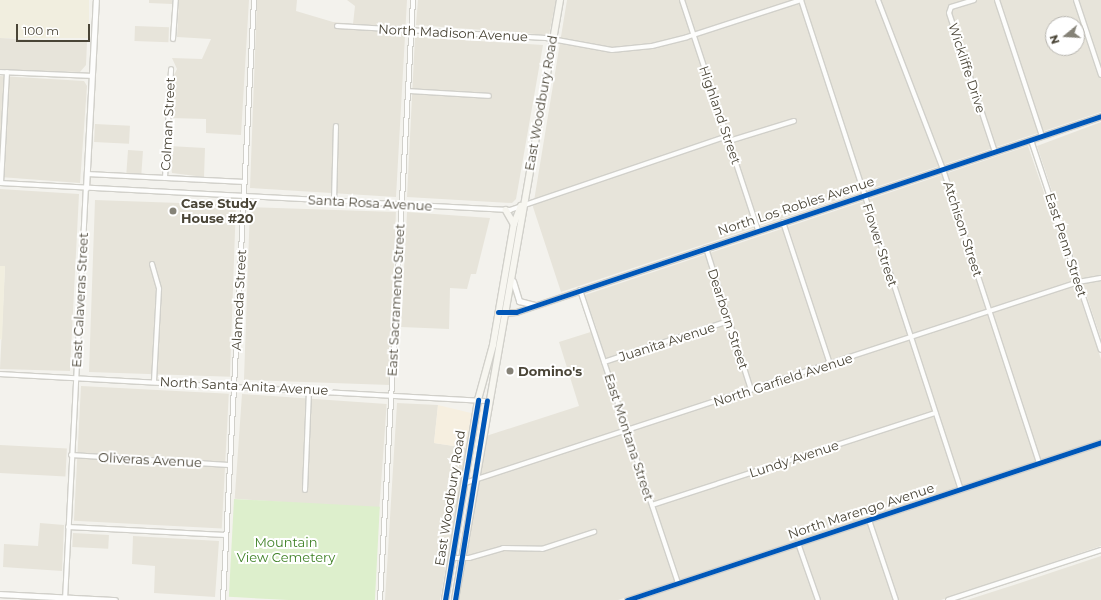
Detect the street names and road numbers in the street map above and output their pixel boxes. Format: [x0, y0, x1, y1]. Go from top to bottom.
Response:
street label: North Madison Avenue [378, 21, 528, 45]
street label: Wickliffe Drive [945, 21, 989, 115]
street label: East Woodbury Road [521, 34, 561, 172]
street label: Highland Street [696, 64, 744, 166]
street label: Colman Street [158, 77, 178, 171]
street label: North Los Robles Avenue [716, 173, 876, 239]
street label: Atchison Street [940, 179, 986, 279]
street label: East Penn Street [1042, 191, 1090, 299]
street label: Santa Rosa Avenue [307, 192, 433, 214]
street label: Flower Street [859, 201, 901, 289]
street label: East Sacramento Street [384, 223, 408, 377]
street label: East Calaveras Street [69, 232, 91, 368]
street label: Alameda Street [229, 249, 249, 351]
street label: Dearborn Street [704, 267, 752, 371]
street label: Juanita Avenue [617, 319, 717, 365]
street label: North Garfield Avenue [712, 350, 854, 410]
street label: East Montana Street [601, 372, 657, 502]
street label: North Santa Anita Avenue [159, 374, 329, 398]
street label: East Woodbury Road [432, 429, 468, 567]
street label: Lundy Avenue [747, 437, 841, 481]
street label: Oliveras Avenue [98, 449, 202, 471]
street label: North Marengo Avenue [786, 480, 936, 542]

